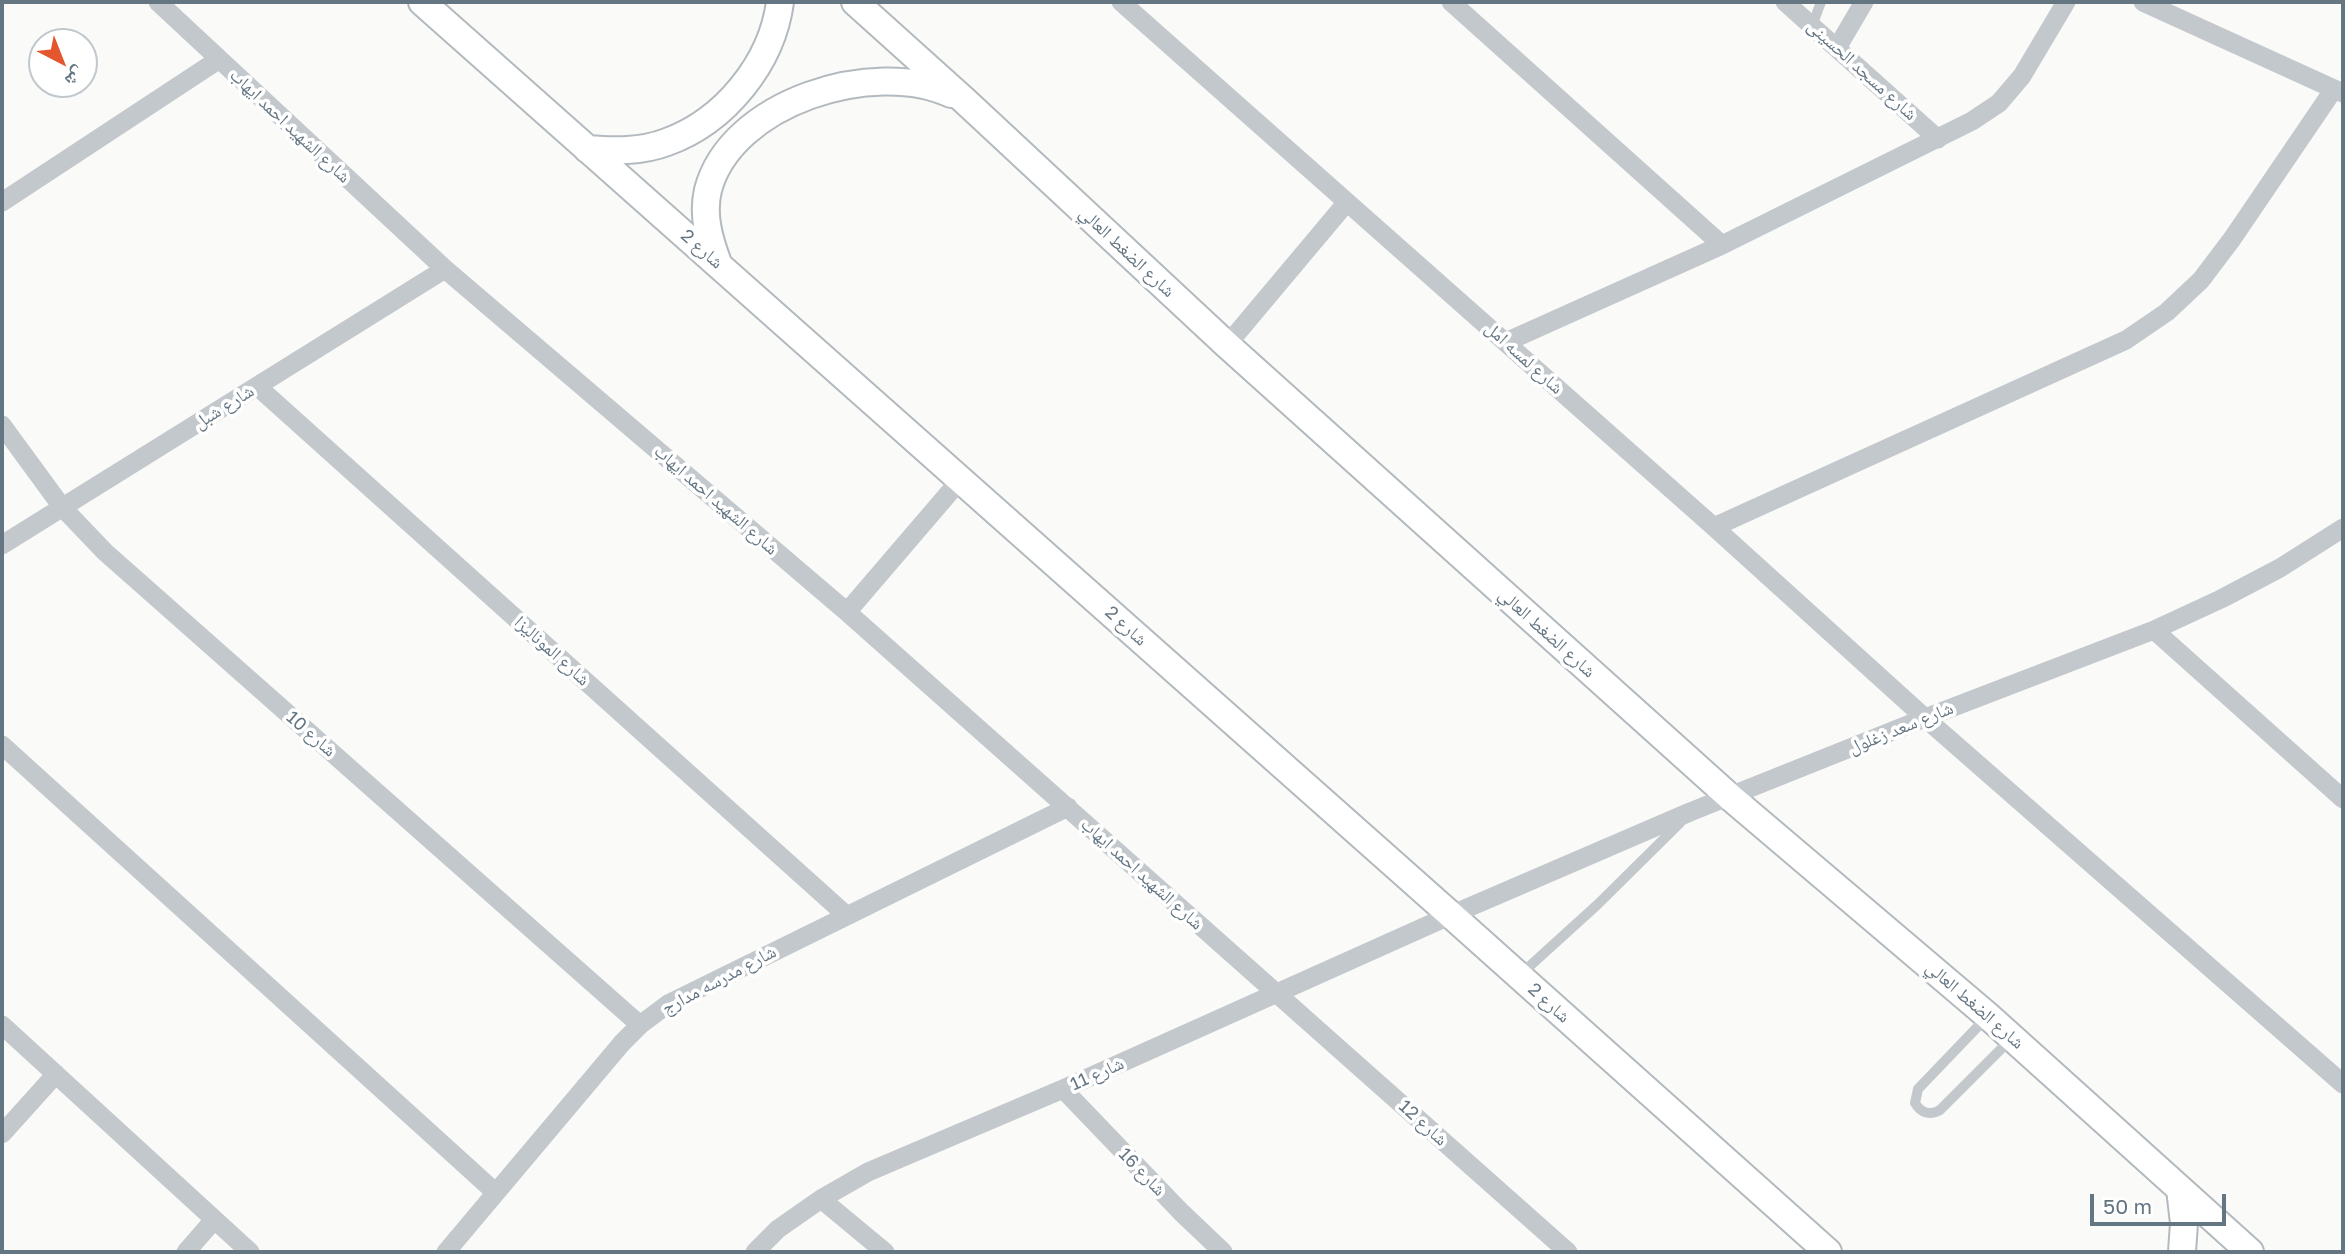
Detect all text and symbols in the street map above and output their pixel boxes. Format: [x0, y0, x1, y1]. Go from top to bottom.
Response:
street label: شارع مسجد الحسينى [1803, 15, 1921, 125]
north arrow [28, 28, 98, 98]
text: ش [61, 62, 91, 93]
street label: شارع الشهيد احمد ايهاب [225, 65, 355, 187]
street label: شارع الضغط العالي [1075, 202, 1179, 302]
street label: شارع 2 [676, 225, 728, 273]
street label: شارع لمسه امل [1480, 317, 1568, 399]
street label: شارع شبل [190, 380, 258, 434]
street label: شارع الشهيد احمد ايهاب [650, 440, 782, 560]
street label: شارع الضغط العالي [1494, 584, 1600, 682]
street label: شارع 2 [1101, 602, 1151, 650]
street label: شارع الموناليزا [510, 612, 594, 690]
street label: شارع سعد زغلول [1846, 697, 1956, 759]
street label: شارع 10 [282, 707, 340, 761]
street label: شارع الشهيد احمد ايهاب [1076, 813, 1208, 935]
street label: شارع مدرسه مدارج [658, 941, 780, 1019]
street label: شارع الضغط العالي [1921, 956, 2029, 1054]
street label: شارع 2 [1524, 979, 1574, 1027]
street label: شارع 11 [1067, 1053, 1127, 1095]
street label: شارع 12 [1394, 1096, 1452, 1150]
street label: شارع 16 [1114, 1144, 1170, 1200]
scale bar [2093, 1180, 2230, 1224]
text: 50 m [2103, 1193, 2152, 1219]

